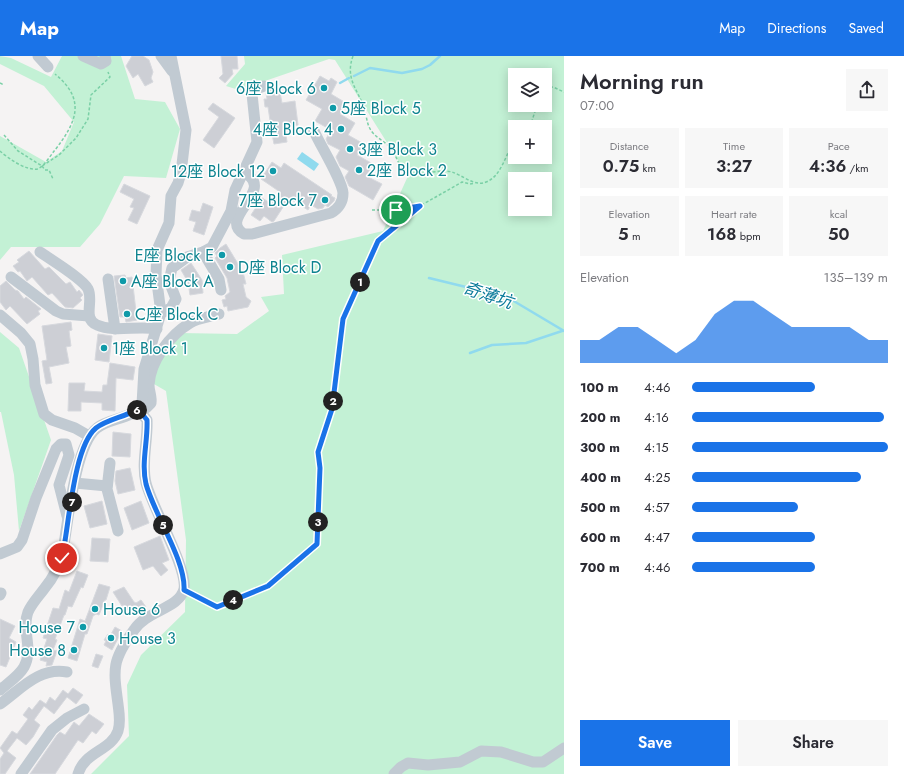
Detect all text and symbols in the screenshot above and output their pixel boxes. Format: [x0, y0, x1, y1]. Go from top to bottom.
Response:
text: Map [20, 15, 59, 42]
text: Map [719, 18, 745, 38]
text: Directions [767, 18, 827, 38]
text: Saved [849, 18, 884, 38]
text: Morning run [580, 65, 704, 97]
map controls [508, 68, 552, 216]
button: layers [508, 68, 552, 112]
button: share [846, 69, 888, 111]
place label: 6座 Block 6 [236, 77, 316, 100]
marker: 6座 Block 6 [319, 83, 329, 93]
text: 07:00 [580, 96, 614, 115]
place label: 5座 Block 5 [341, 97, 421, 120]
marker: 5座 Block 5 [328, 103, 338, 113]
place label: 4座 Block 4 [253, 118, 333, 141]
button: + [508, 120, 552, 164]
marker: 4座 Block 4 [336, 124, 346, 134]
place label: 3座 Block 3 [358, 138, 437, 161]
text: Distance [610, 138, 649, 154]
text: Time [723, 138, 745, 154]
text: Pace [828, 138, 850, 154]
marker: 3座 Block 3 [345, 144, 355, 154]
text: 0.75 [603, 154, 639, 178]
text: 3:27 [716, 154, 752, 178]
text: 4:36 [809, 154, 846, 178]
place label: 2座 Block 2 [367, 159, 447, 182]
place label: 12座 Block 12 [171, 160, 265, 183]
text: km [639, 160, 656, 176]
text: /km [846, 160, 869, 176]
marker: 2座 Block 2 [354, 165, 364, 175]
marker: 12座 Block 12 [268, 166, 278, 176]
button: − [508, 172, 552, 216]
place label: 7座 Block 7 [239, 189, 318, 212]
pin [379, 193, 413, 227]
marker: 7座 Block 7 [320, 195, 330, 205]
icon: arrive [385, 199, 407, 221]
text: Elevation [609, 206, 650, 222]
text: Heart rate [711, 206, 757, 222]
text: kcal [830, 206, 848, 222]
text: 5 [618, 222, 629, 246]
text: 168 [707, 222, 737, 246]
text: 50 [828, 222, 849, 246]
text: m [629, 228, 641, 244]
text: bpm [737, 228, 761, 244]
place label: E座 Block E [135, 244, 214, 267]
marker: E座 Block E [217, 250, 227, 260]
place label: D座 Block D [238, 256, 322, 279]
marker: D座 Block D [225, 262, 235, 272]
text: Elevation [580, 268, 629, 287]
text: 135–139 m [824, 268, 888, 287]
place label: A座 Block A [131, 270, 214, 293]
pin: 1 [350, 272, 370, 292]
text: 1 [357, 274, 363, 290]
marker: A座 Block A [118, 276, 128, 286]
water label: 奇薄坑 [460, 276, 519, 315]
place label: C座 Block C [135, 303, 219, 326]
marker: C座 Block C [122, 309, 132, 319]
place label: 1座 Block 1 [112, 337, 188, 360]
marker: 1座 Block 1 [99, 343, 109, 353]
text: 100 m [580, 378, 618, 397]
text: 4:46 [644, 378, 671, 397]
pin: 2 [323, 391, 343, 411]
text: 2 [329, 393, 337, 409]
pin: 6 [127, 400, 147, 420]
text: 6 [133, 402, 141, 418]
text: 200 m [580, 408, 620, 427]
text: 4:16 [644, 408, 669, 427]
text: 300 m [580, 438, 620, 457]
text: 4:15 [644, 438, 669, 457]
text: 400 m [580, 468, 621, 487]
text: 4:25 [644, 468, 670, 487]
pin: 7 [62, 492, 82, 512]
text: 7 [69, 494, 75, 510]
text: 500 m [580, 498, 620, 517]
text: 4:57 [644, 498, 670, 517]
pin: 3 [308, 512, 328, 532]
text: 3 [315, 514, 321, 530]
pin: 5 [153, 515, 173, 535]
text: 5 [159, 517, 167, 533]
text: 600 m [580, 528, 620, 547]
text: 4:47 [644, 528, 670, 547]
pin [45, 541, 79, 575]
icon: check [51, 547, 73, 569]
text: 700 m [580, 558, 620, 577]
text: 4:46 [644, 558, 671, 577]
pin: 4 [223, 590, 243, 610]
text: 4 [229, 592, 237, 608]
place label: House 6 [103, 598, 160, 621]
marker: House 6 [90, 604, 100, 614]
place label: House 7 [19, 616, 76, 639]
marker: House 7 [78, 622, 88, 632]
place label: House 3 [119, 627, 176, 650]
marker: House 3 [106, 633, 116, 643]
place label: House 8 [9, 639, 66, 662]
marker: House 8 [69, 645, 79, 655]
button: Save [580, 720, 730, 766]
button: Share [738, 720, 888, 766]

